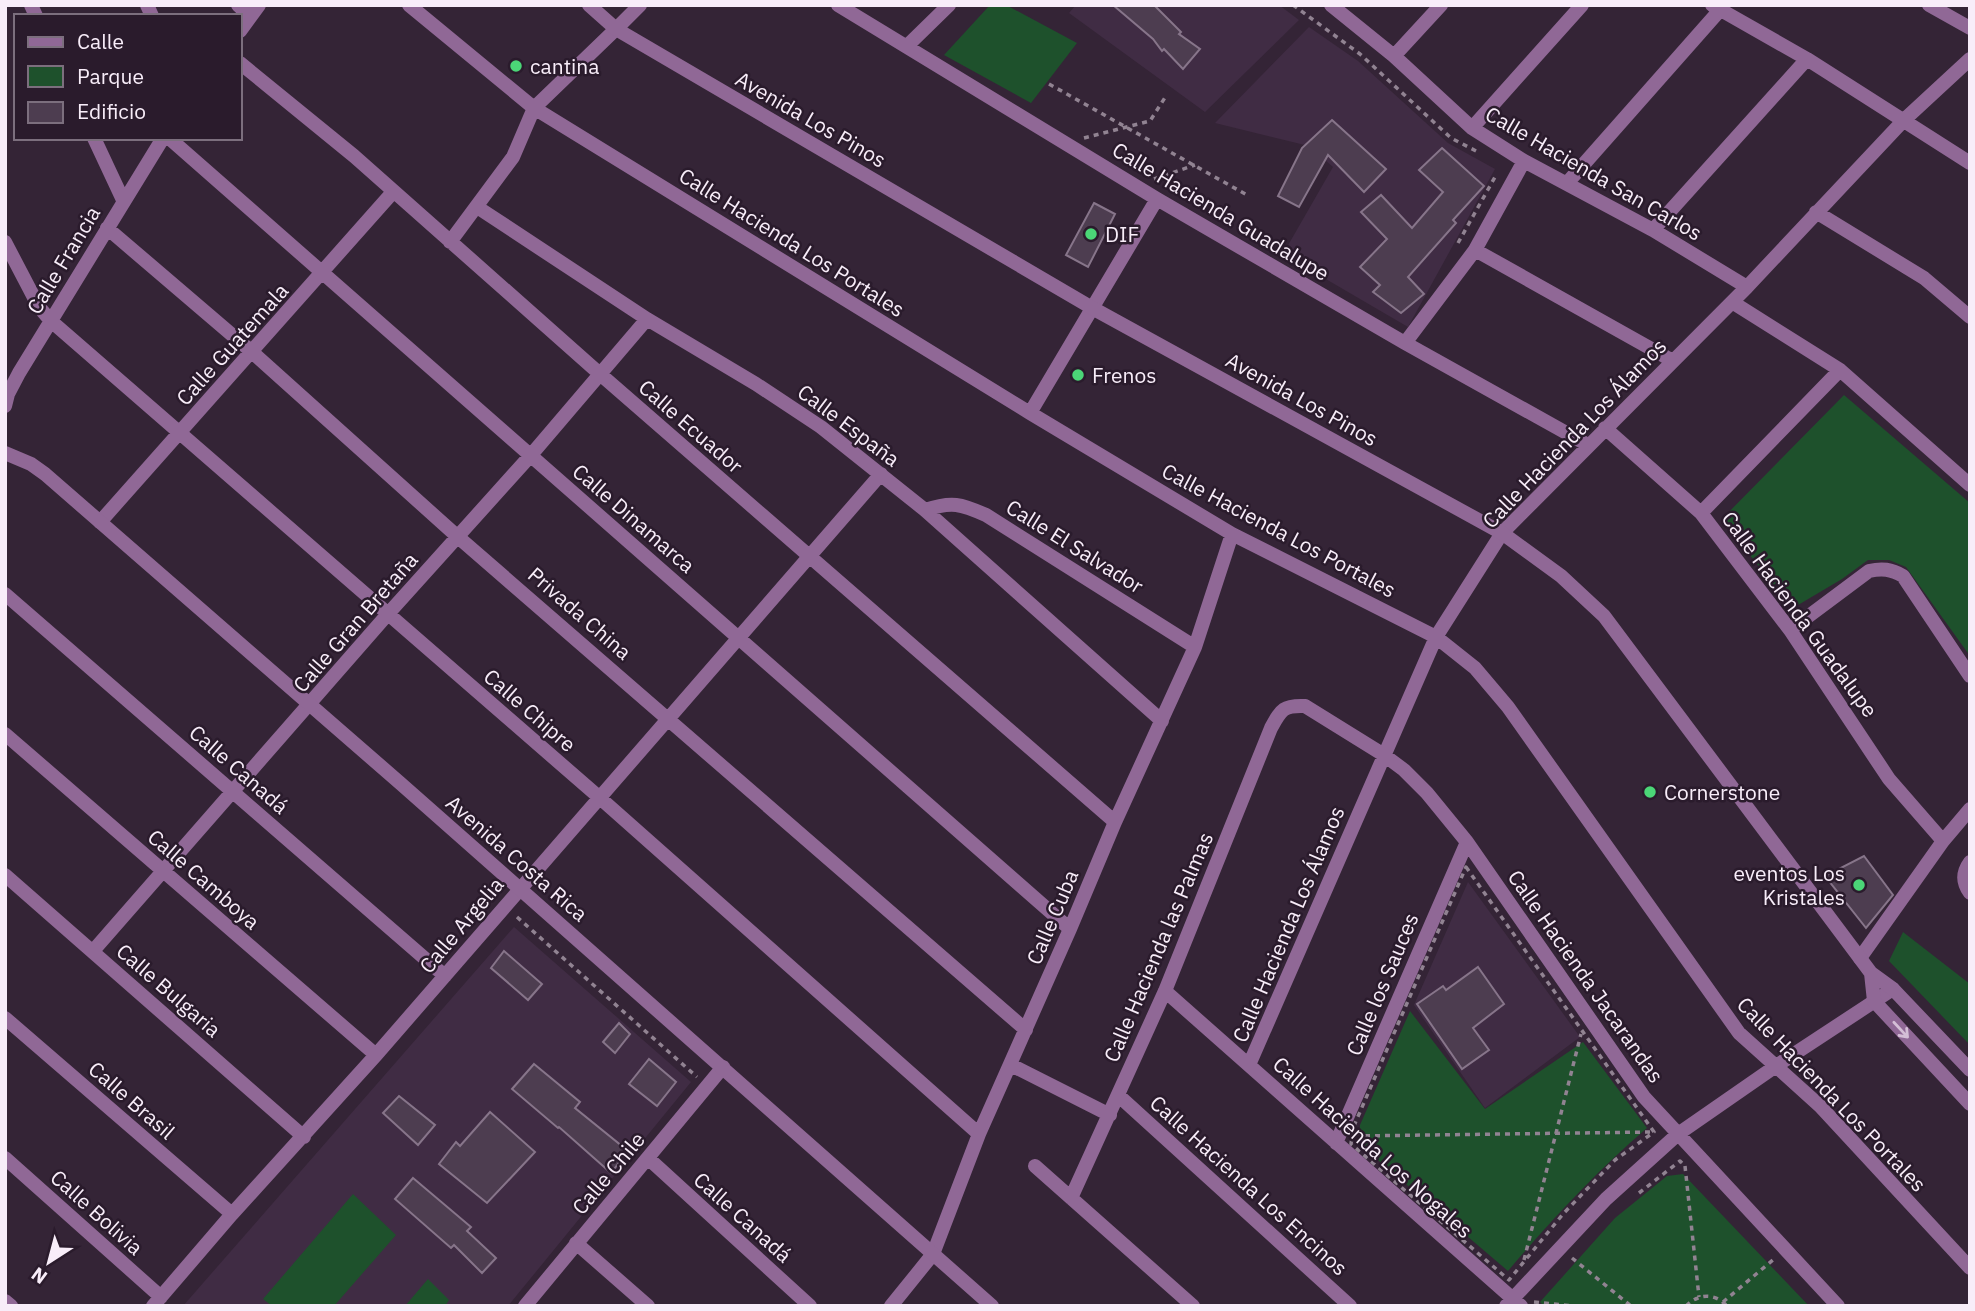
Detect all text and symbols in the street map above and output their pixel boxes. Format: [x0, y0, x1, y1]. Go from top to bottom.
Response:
legend [14, 14, 242, 140]
text: Calle [77, 27, 124, 55]
place label: cantina [530, 52, 599, 80]
marker: cantina [508, 58, 524, 74]
text: Parque [77, 62, 144, 90]
street label: Avenida Los Pinos [731, 65, 891, 173]
text: Edificio [77, 97, 146, 125]
street label: Calle Hacienda San Carlos [1481, 99, 1707, 247]
street label: Calle Hacienda Guadalupe [1107, 135, 1335, 287]
street label: Calle Hacienda Los Portales [674, 161, 910, 323]
street label: Calle Francia [20, 201, 106, 319]
place label: DIF [1105, 220, 1139, 248]
marker: DIF [1083, 226, 1099, 242]
street label: Calle Guatemala [170, 277, 294, 411]
street label: Calle Hacienda Los Álamos [1476, 332, 1672, 534]
street label: Avenida Los Pinos [1221, 346, 1383, 452]
place label: Frenos [1092, 361, 1156, 389]
marker: Frenos [1070, 367, 1086, 383]
street label: Calle Ecuador [633, 373, 749, 479]
street label: Calle España [792, 377, 906, 473]
street label: Calle Hacienda Los Portales [1157, 456, 1401, 604]
street label: Calle Dinamarca [567, 457, 701, 579]
street label: Calle El Salvador [1001, 493, 1149, 600]
street label: Calle Hacienda Guadalupe [1716, 505, 1884, 723]
street label: Calle Gran Bretaña [286, 546, 424, 698]
street label: Privada China [522, 560, 638, 666]
street label: Calle Chipre [478, 662, 582, 758]
street label: Calle Canadá [183, 718, 295, 820]
place label: Cornerstone [1664, 778, 1780, 806]
marker: Cornerstone [1642, 784, 1658, 800]
street label: Avenida Costa Rica [440, 789, 594, 927]
street label: Calle Hacienda Los Álamos [1226, 802, 1350, 1046]
street label: Calle Camboya [142, 823, 266, 935]
street label: Calle Hacienda las Palmas [1097, 828, 1219, 1066]
place label: eventos Los Kristales [1733, 859, 1845, 911]
street label: Calle Hacienda Jacarandas [1502, 864, 1670, 1088]
street label: Calle Cuba [1019, 865, 1085, 969]
street label: Calle Argelia [413, 871, 509, 979]
marker: eventos Los Kristales [1851, 877, 1867, 893]
street label: Calle los Sauces [1339, 908, 1425, 1060]
street label: Calle Bulgaria [111, 937, 227, 1043]
street label: Calle Hacienda Los Portales [1731, 990, 1933, 1198]
one-way arrow [1893, 1021, 1910, 1038]
street label: Calle Hacienda Los Nogales [1267, 1050, 1479, 1244]
street label: Calle Brasil [83, 1055, 181, 1145]
street label: Calle Hacienda Los Encinos [1144, 1089, 1354, 1281]
street label: Calle Chile [565, 1126, 651, 1220]
street label: Calle Bolivia [45, 1163, 149, 1261]
street label: Calle Canadá [688, 1165, 798, 1269]
north arrow [14, 1227, 84, 1297]
text: N [26, 1262, 52, 1290]

